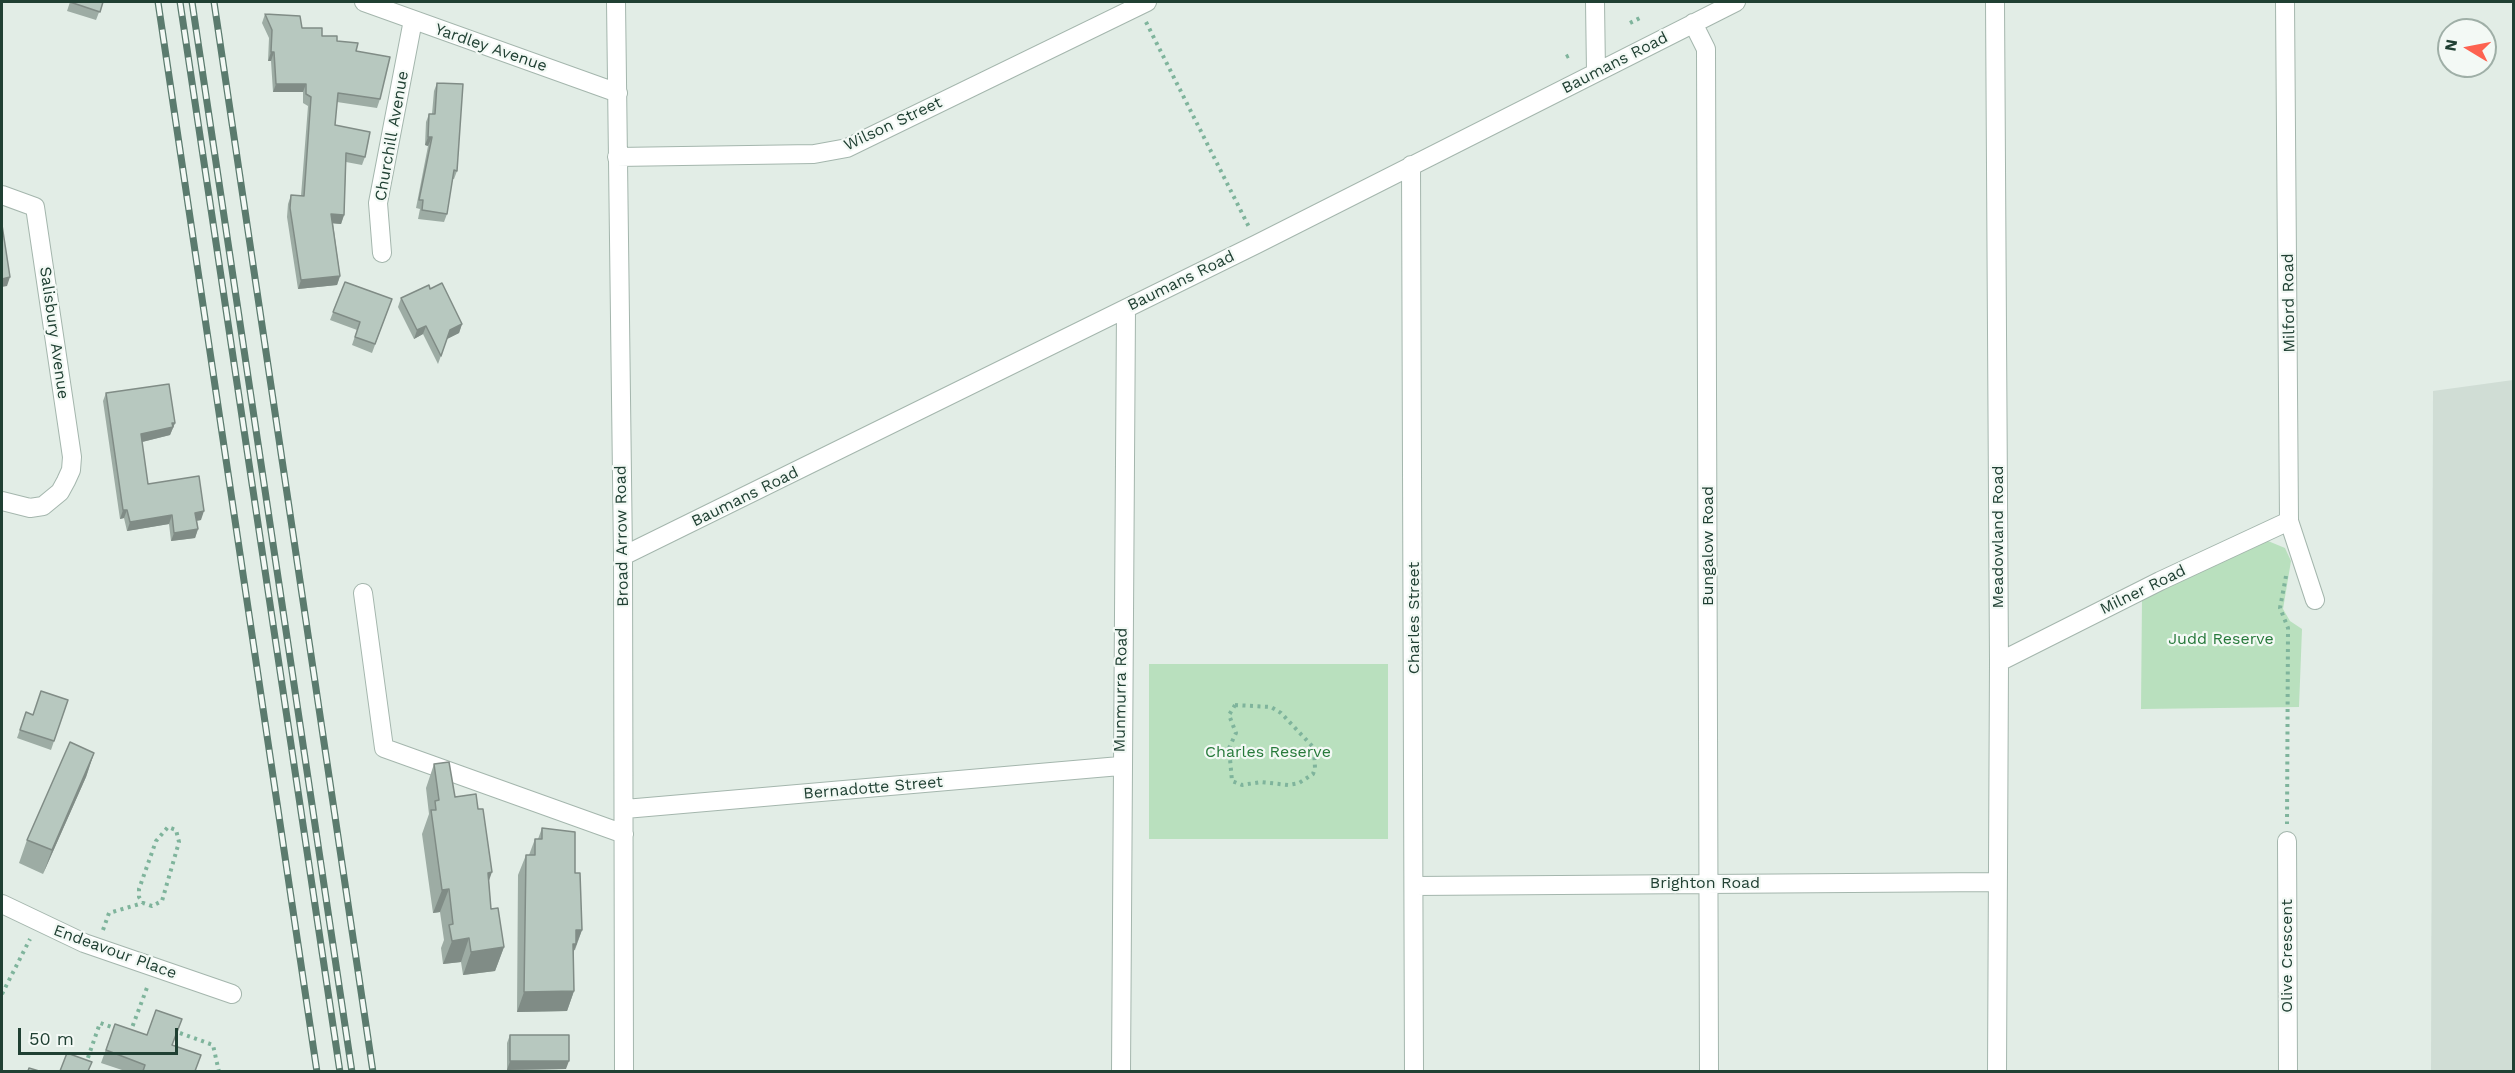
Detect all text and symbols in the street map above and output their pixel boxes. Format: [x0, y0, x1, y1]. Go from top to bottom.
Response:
north arrow [2437, 18, 2497, 78]
street label: Yardley Avenue [432, 20, 550, 76]
street label: Baumans Road [1559, 28, 1671, 98]
text: N [2440, 38, 2461, 53]
street label: Churchill Avenue [371, 69, 413, 203]
street label: Wilson Street [841, 93, 945, 155]
street label: Baumans Road [1124, 247, 1238, 315]
street label: Milford Road [2279, 253, 2299, 353]
street label: Salisbury Avenue [35, 266, 73, 400]
street label: Baumans Road [688, 463, 802, 531]
street label: Broad Arrow Road [611, 465, 633, 607]
street label: Meadowland Road [1988, 466, 2008, 608]
street label: Bungalow Road [1698, 486, 1718, 606]
street label: Milner Road [2097, 561, 2189, 619]
street label: Charles Street [1404, 562, 1424, 674]
street label: Munmurra Road [1110, 627, 1132, 753]
park label: Judd Reserve [2168, 629, 2274, 649]
park label: Charles Reserve [1205, 742, 1331, 762]
street label: Bernadotte Street [802, 772, 944, 804]
street label: Brighton Road [1650, 873, 1760, 893]
street label: Olive Crescent [2277, 899, 2297, 1013]
street label: Endeavour Place [51, 921, 179, 983]
scale bar [21, 1016, 182, 1054]
text: 50 m [29, 1028, 74, 1049]

